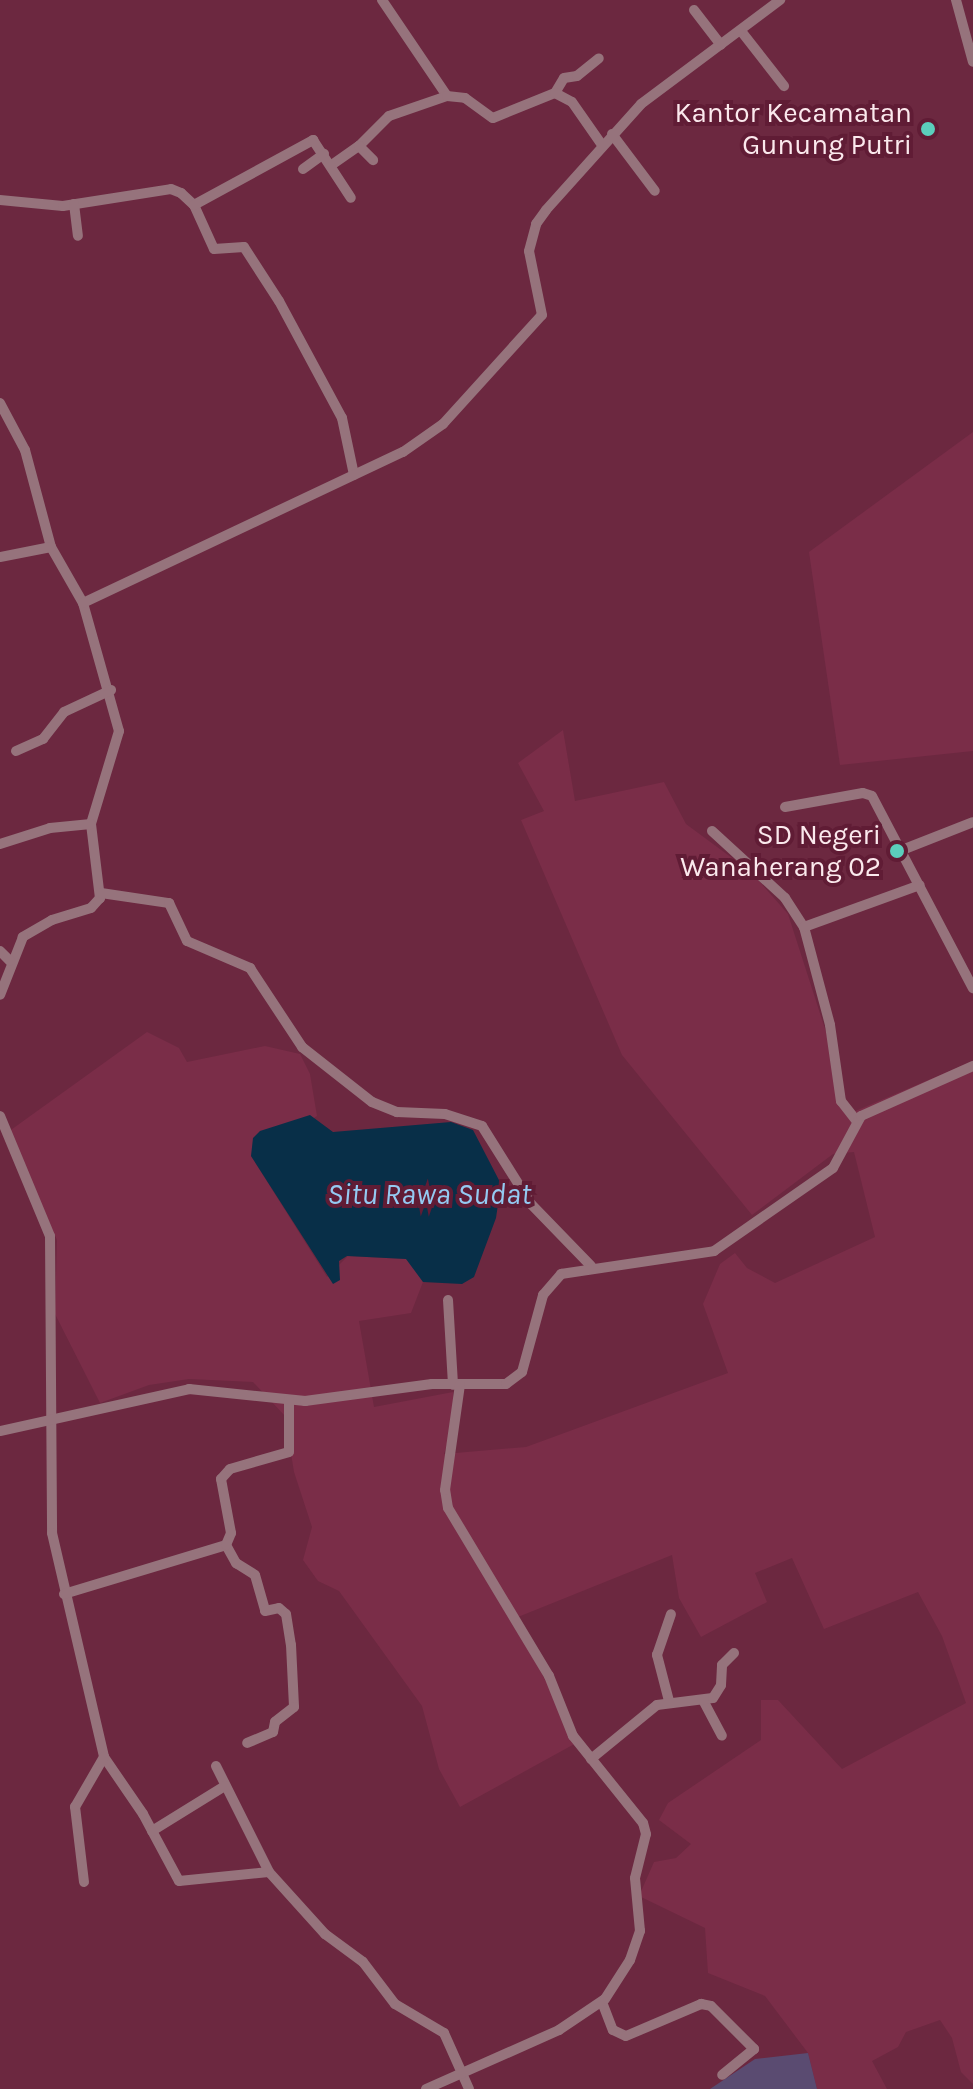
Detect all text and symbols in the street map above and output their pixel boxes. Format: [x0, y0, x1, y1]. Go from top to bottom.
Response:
place label: Kantor Kecamatan Gunung Putri [674, 96, 912, 162]
marker: Kantor Kecamatan Gunung Putri [919, 120, 937, 138]
place label: SD Negeri Wanaherang 02 [680, 818, 881, 884]
marker: SD Negeri Wanaherang 02 [888, 842, 906, 860]
water label: Situ Rawa Sudat [327, 1176, 531, 1212]

